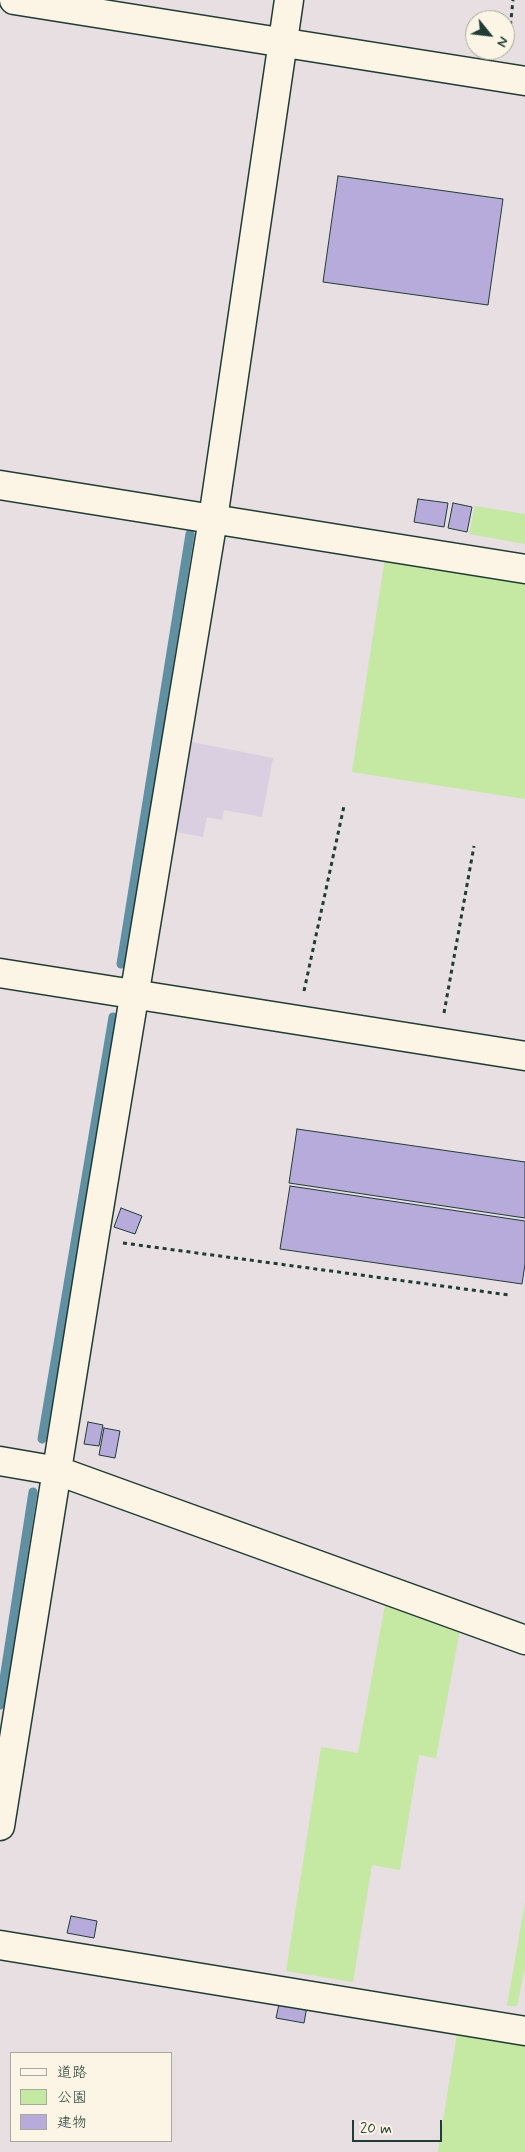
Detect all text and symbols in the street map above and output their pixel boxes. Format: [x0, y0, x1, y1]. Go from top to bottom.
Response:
north arrow [465, 10, 515, 60]
text: N [492, 33, 512, 50]
legend [10, 2052, 172, 2142]
text: 道路 [57, 2063, 87, 2083]
text: 公園 [57, 2088, 87, 2108]
scale bar [355, 2110, 445, 2142]
text: 建物 [57, 2113, 87, 2133]
text: 20 m [360, 2119, 392, 2139]

